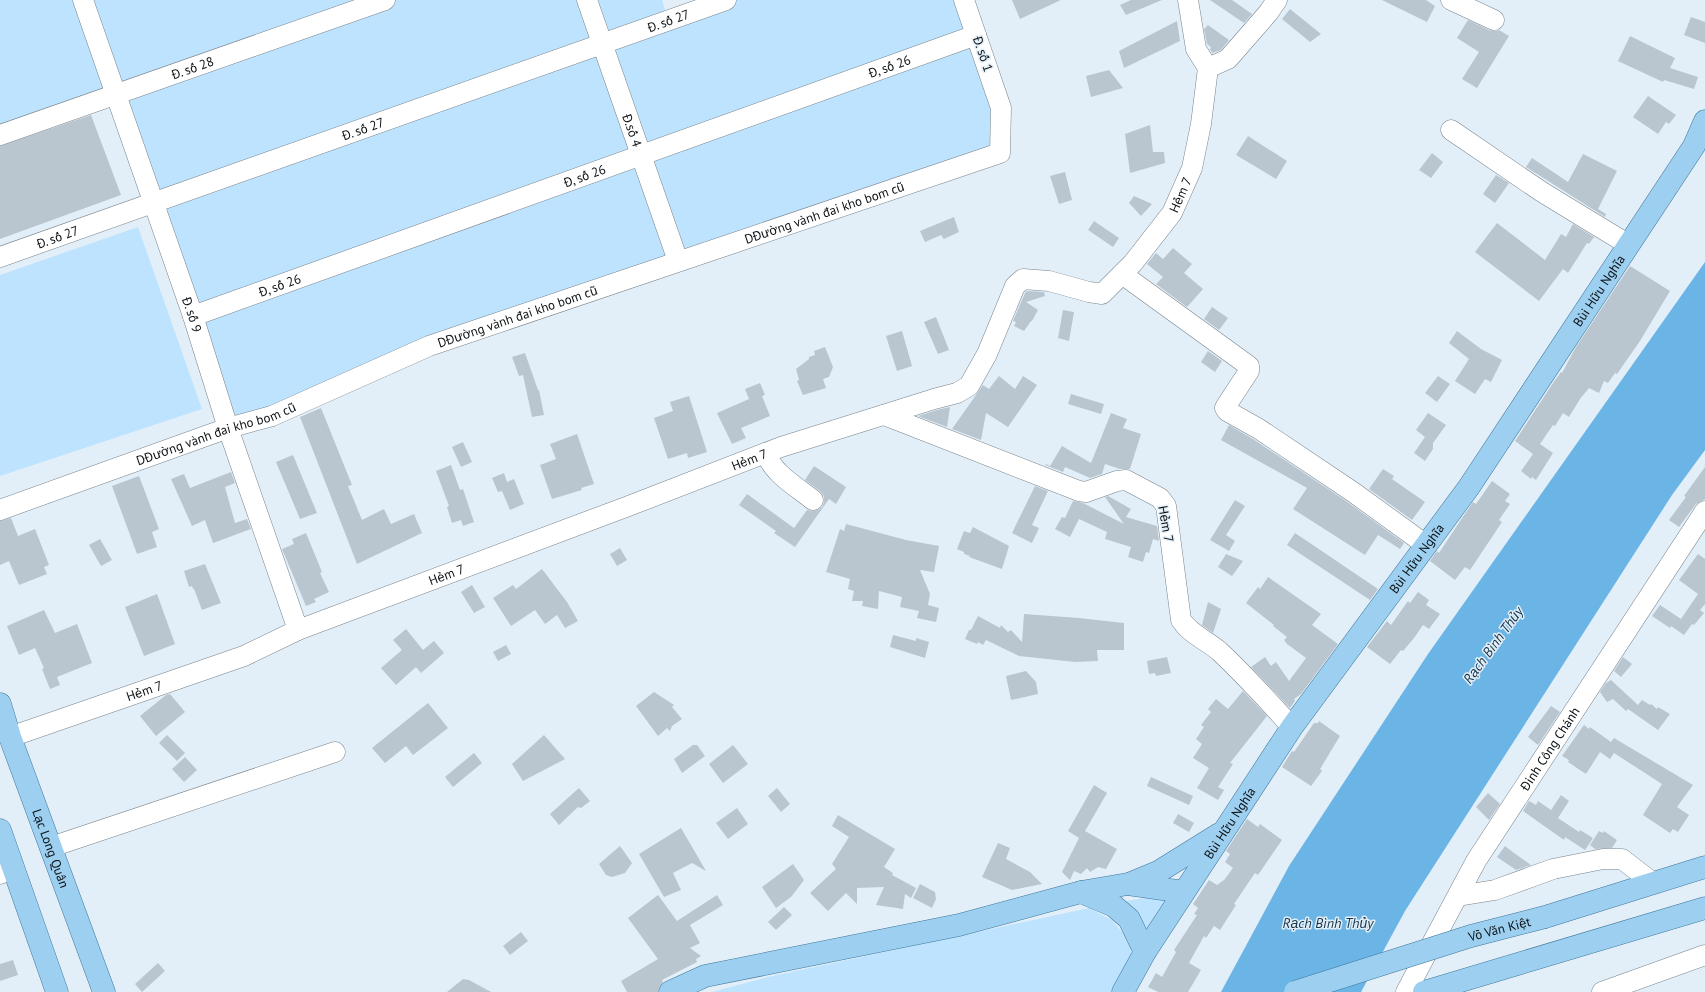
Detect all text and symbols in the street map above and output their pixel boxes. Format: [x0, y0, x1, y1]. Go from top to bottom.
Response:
street label: Đ. số 27 [644, 5, 692, 36]
street label: Đ. số 1 [969, 33, 997, 74]
street label: Đ, số 26 [865, 51, 913, 82]
street label: Đ. số 28 [168, 52, 216, 83]
street label: Đ.số 4 [618, 111, 646, 149]
street label: Đ. số 27 [339, 113, 386, 144]
street label: Đ, số 26 [560, 160, 608, 191]
street label: Hẻm 7 [1165, 174, 1195, 215]
street label: DĐường vành đai kho bom cũ [742, 178, 906, 247]
street label: Đ. số 27 [33, 221, 81, 252]
street label: Bùi Hữu Nghĩa [1569, 251, 1628, 330]
street label: Đ, số 26 [255, 270, 303, 301]
street label: DĐường vành đai kho bom cũ [435, 281, 599, 351]
street label: Đ. số 9 [178, 294, 206, 334]
street label: DĐường vành đai kho bom cũ [134, 398, 298, 469]
street label: Hẻm 7 [729, 445, 770, 474]
street label: Hẻm 7 [1154, 504, 1178, 544]
street label: Bùi Hữu Nghĩa [1385, 520, 1448, 597]
street label: Hẻm 7 [426, 560, 467, 589]
water label: Rạch Bình Thủy [1459, 602, 1528, 687]
street label: Hẻm 7 [124, 676, 165, 705]
street label: Đinh Công Chánh [1516, 703, 1583, 794]
street label: Bùi Hữu Nghĩa [1200, 784, 1259, 862]
street label: Lạc Long Quân [29, 806, 73, 890]
street label: Võ Văn Kiệt [1465, 912, 1533, 945]
water label: Rạch Bình Thủy [1283, 914, 1374, 932]

